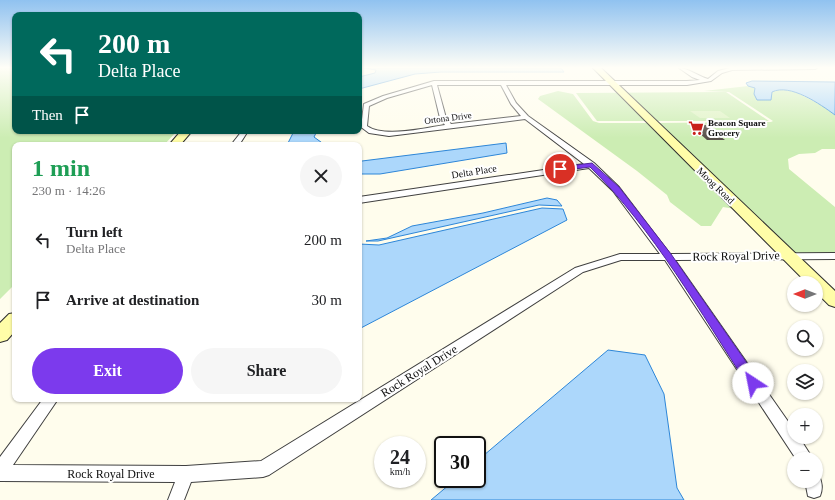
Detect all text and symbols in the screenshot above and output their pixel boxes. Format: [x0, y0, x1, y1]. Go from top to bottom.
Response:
icon: left [32, 28, 84, 80]
text: 200 m [98, 28, 170, 59]
text: Delta Place [98, 61, 180, 81]
icon: arrive [71, 104, 93, 126]
text: Then [32, 107, 63, 123]
street label: Ortona Drive [424, 110, 472, 126]
place label: Beacon Square Grocery [708, 118, 766, 138]
supermarket icon: Beacon Square Grocery [687, 119, 705, 137]
pin [543, 152, 577, 186]
text: 1 min [32, 155, 90, 181]
button: close [300, 155, 342, 197]
icon: arrive [549, 158, 571, 180]
street label: Delta Place [451, 162, 498, 181]
street label: Moog Road [695, 165, 737, 206]
text: 230 m · 14:26 [32, 183, 105, 198]
text: Turn left [66, 224, 123, 240]
icon: left [32, 229, 54, 251]
text: 200 m [304, 232, 342, 248]
text: Delta Place [66, 241, 126, 256]
street label: Rock Royal Drive [692, 248, 780, 264]
north arrow [787, 276, 823, 312]
map controls [787, 276, 823, 488]
icon: arrive [32, 289, 54, 311]
text: Arrive at destination [66, 292, 199, 308]
text: 30 m [312, 292, 342, 308]
button: search [787, 320, 823, 356]
street label: Rock Royal Drive [378, 342, 460, 400]
button: Exit [32, 348, 183, 394]
button: Share [191, 348, 342, 394]
position arrow [732, 362, 774, 404]
button: layers [787, 364, 823, 400]
button: + [787, 408, 823, 444]
speed limit sign: 30 [434, 436, 486, 488]
text: 24 [390, 446, 410, 468]
button: − [787, 452, 823, 488]
text: km/h [390, 466, 410, 477]
street label: Rock Royal Drive [67, 467, 155, 481]

